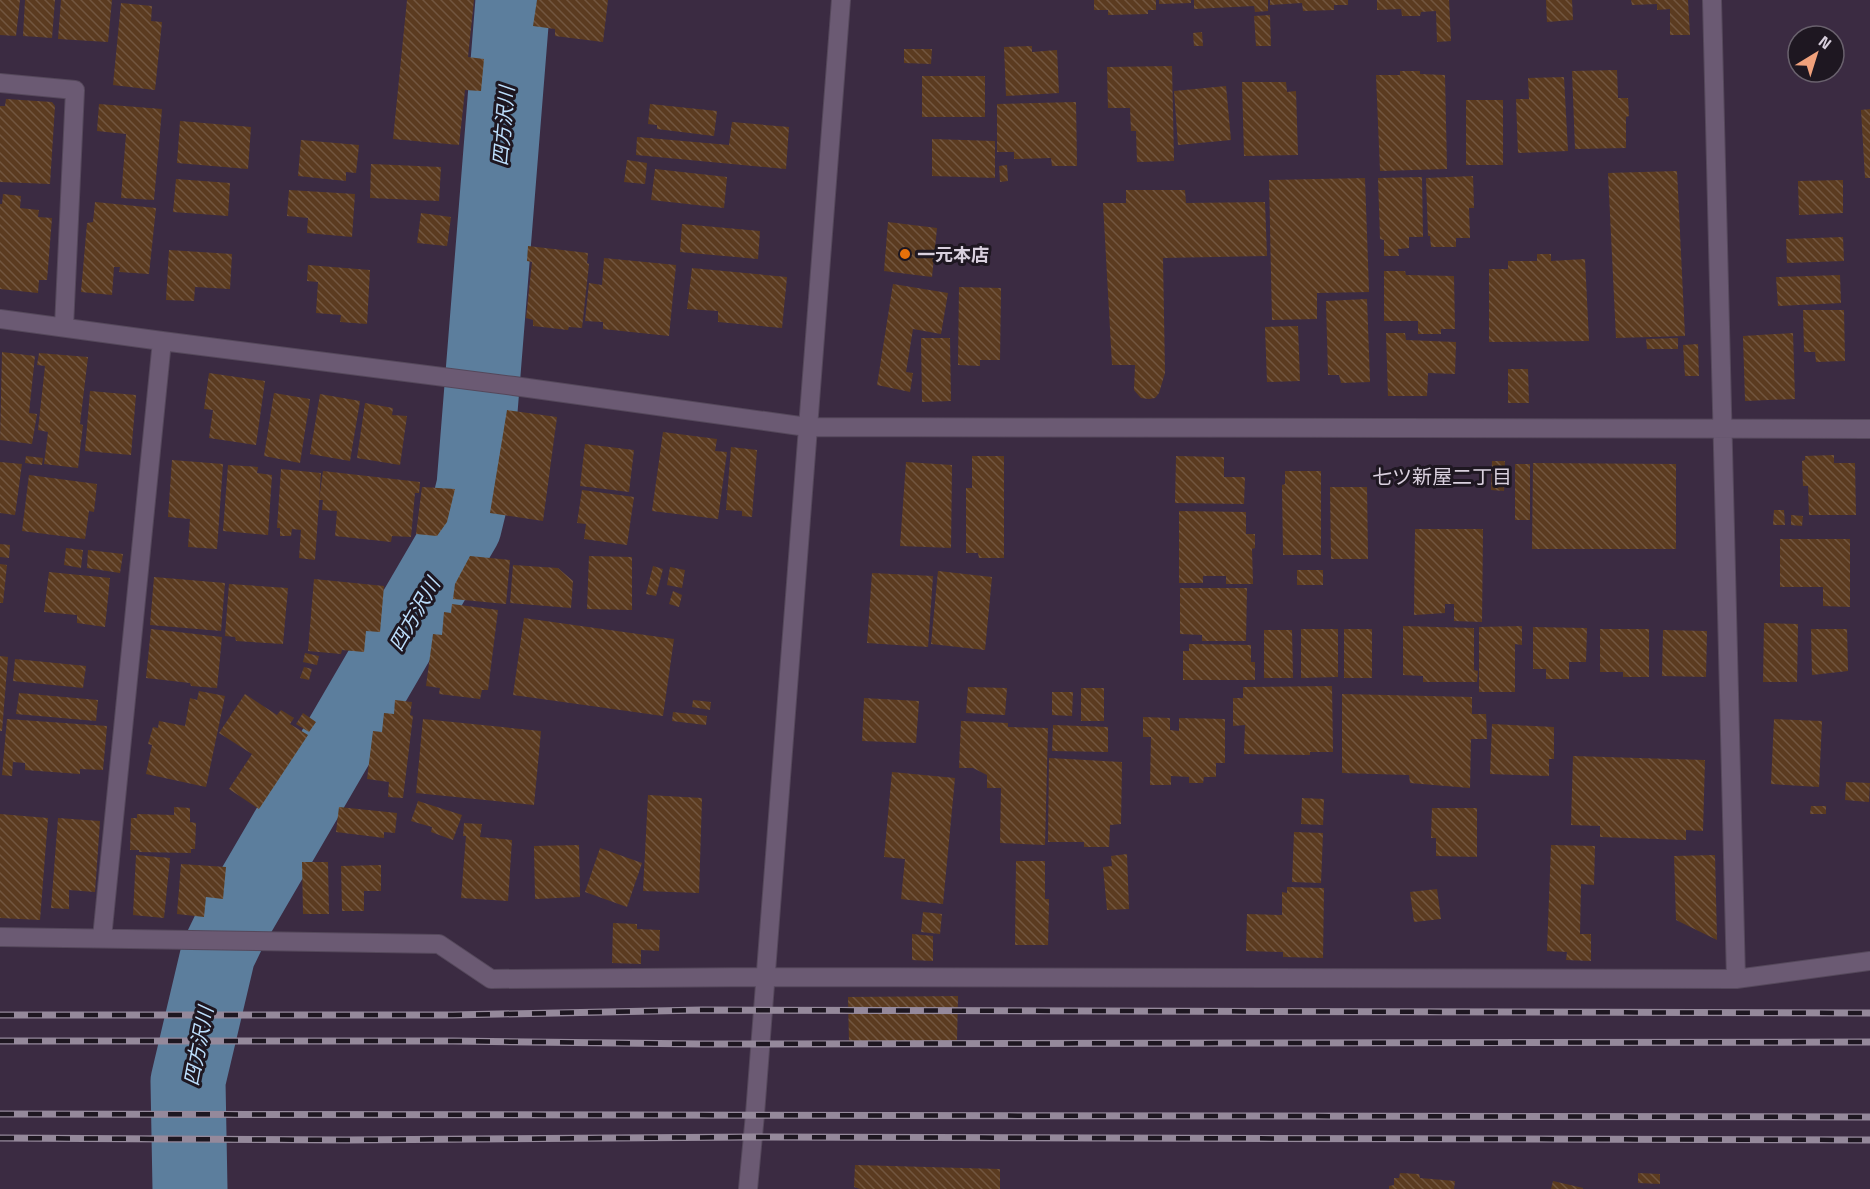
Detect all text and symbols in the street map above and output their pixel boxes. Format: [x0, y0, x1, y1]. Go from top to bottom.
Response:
north arrow [1786, 24, 1846, 84]
text: N [1813, 29, 1837, 55]
water label: 四方沢川 [484, 83, 522, 167]
place label: 一元本店 [917, 241, 989, 268]
marker: 一元本店 [898, 247, 912, 261]
district label: 七ツ新屋二丁目 [1372, 461, 1512, 492]
water label: 四方沢川 [381, 570, 448, 656]
water label: 四方沢川 [175, 1002, 221, 1088]

